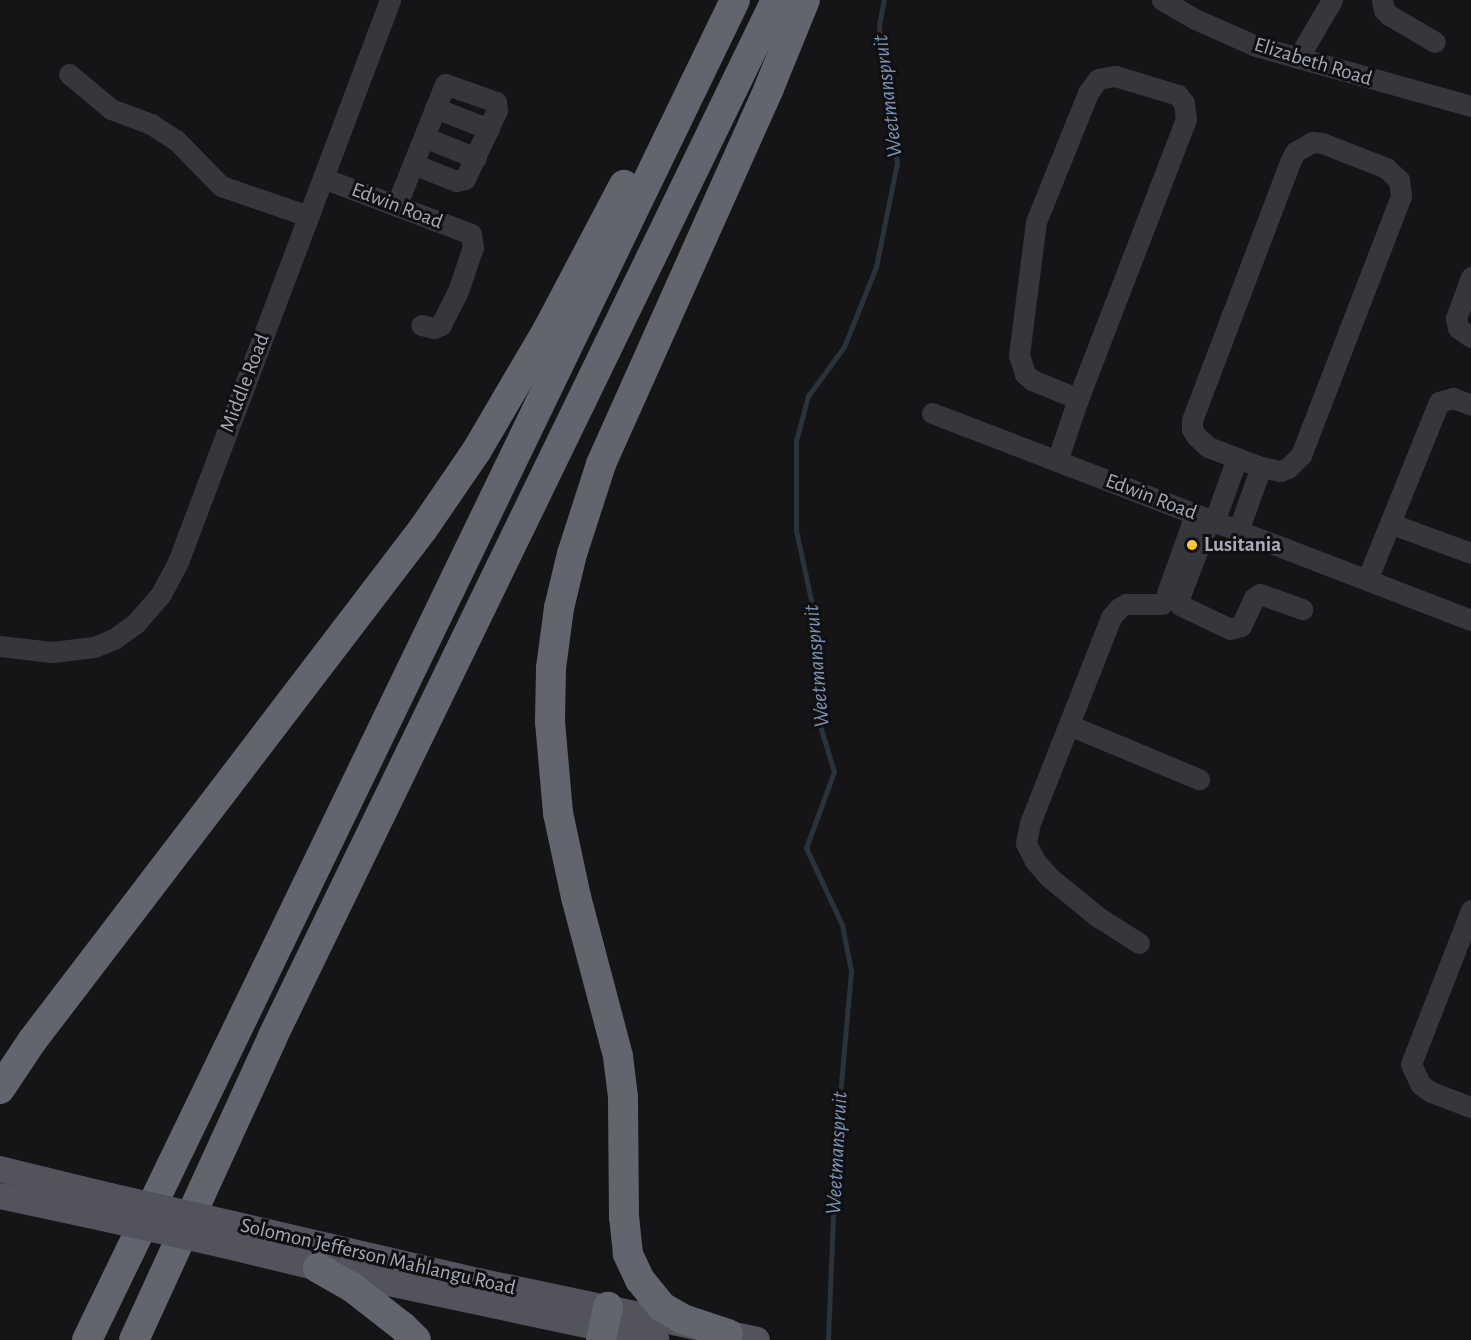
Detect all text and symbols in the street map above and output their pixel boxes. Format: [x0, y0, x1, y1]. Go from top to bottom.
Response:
street label: Elizabeth Road [1251, 32, 1375, 92]
water label: Weetmanspruit [867, 33, 909, 159]
street label: Edwin Road [348, 177, 446, 235]
street label: Middle Road [215, 330, 275, 436]
street label: Edwin Road [1102, 468, 1200, 526]
place label: Lusitania [1204, 532, 1281, 558]
marker: Lusitania [1185, 538, 1199, 552]
water label: Weetmanspruit [798, 603, 836, 729]
water label: Weetmanspruit [821, 1091, 853, 1215]
street label: Solomon Jefferson Mahlangu Road [238, 1213, 518, 1301]

